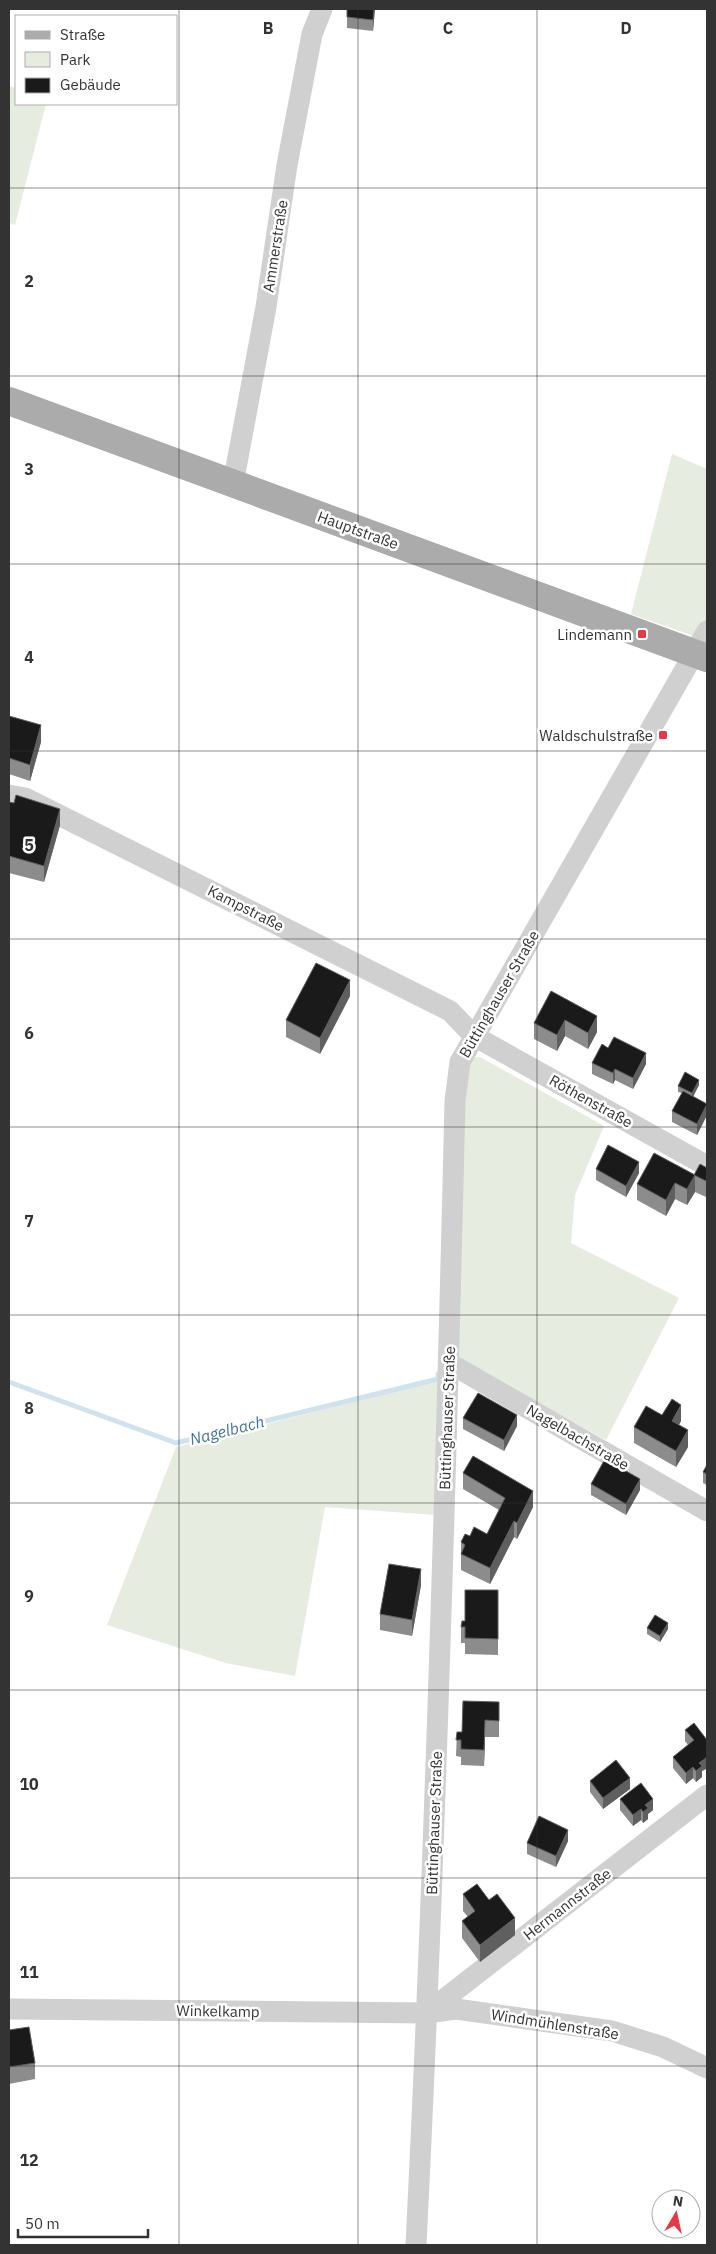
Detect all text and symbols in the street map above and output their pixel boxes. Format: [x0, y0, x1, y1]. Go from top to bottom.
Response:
legend [15, 15, 178, 105]
text: B [263, 18, 274, 38]
text: C [443, 18, 453, 38]
text: D [620, 18, 632, 38]
text: Straße [60, 25, 105, 44]
text: Park [60, 50, 90, 69]
text: Gebäude [60, 75, 121, 94]
street label: Ammerstraße [258, 198, 292, 294]
text: 2 [24, 271, 34, 291]
text: 3 [24, 459, 34, 479]
street label: Hauptstraße [315, 507, 401, 553]
place label: Lindemann [557, 625, 632, 644]
marker: Lindemann [636, 628, 648, 640]
text: 4 [24, 647, 34, 667]
place label: Waldschulstraße [539, 726, 653, 745]
marker: Waldschulstraße [657, 729, 669, 741]
text: 5 [24, 835, 34, 855]
street label: Kampstraße [205, 881, 287, 935]
street label: Büttinghauser Straße [455, 927, 543, 1061]
text: 6 [24, 1023, 34, 1043]
street label: Röthenstraße [546, 1070, 636, 1132]
text: 7 [24, 1211, 34, 1231]
street label: Büttinghauser Straße [435, 1346, 459, 1490]
text: 8 [24, 1398, 34, 1418]
street label: Nagelbachstraße [523, 1400, 633, 1474]
water label: Nagelbach [188, 1411, 266, 1449]
text: 9 [24, 1586, 34, 1606]
street label: Büttinghauser Straße [422, 1751, 446, 1895]
text: 10 [19, 1774, 39, 1794]
street label: Hermannstraße [519, 1864, 615, 1944]
text: 11 [19, 1962, 39, 1982]
street label: Winkelkamp [176, 2001, 260, 2021]
street label: Windmühlenstraße [490, 2005, 620, 2043]
text: 12 [19, 2150, 39, 2170]
north arrow [651, 2189, 701, 2239]
text: N [672, 2191, 684, 2211]
scale bar [18, 2206, 148, 2238]
text: 50 m [25, 2214, 60, 2233]

